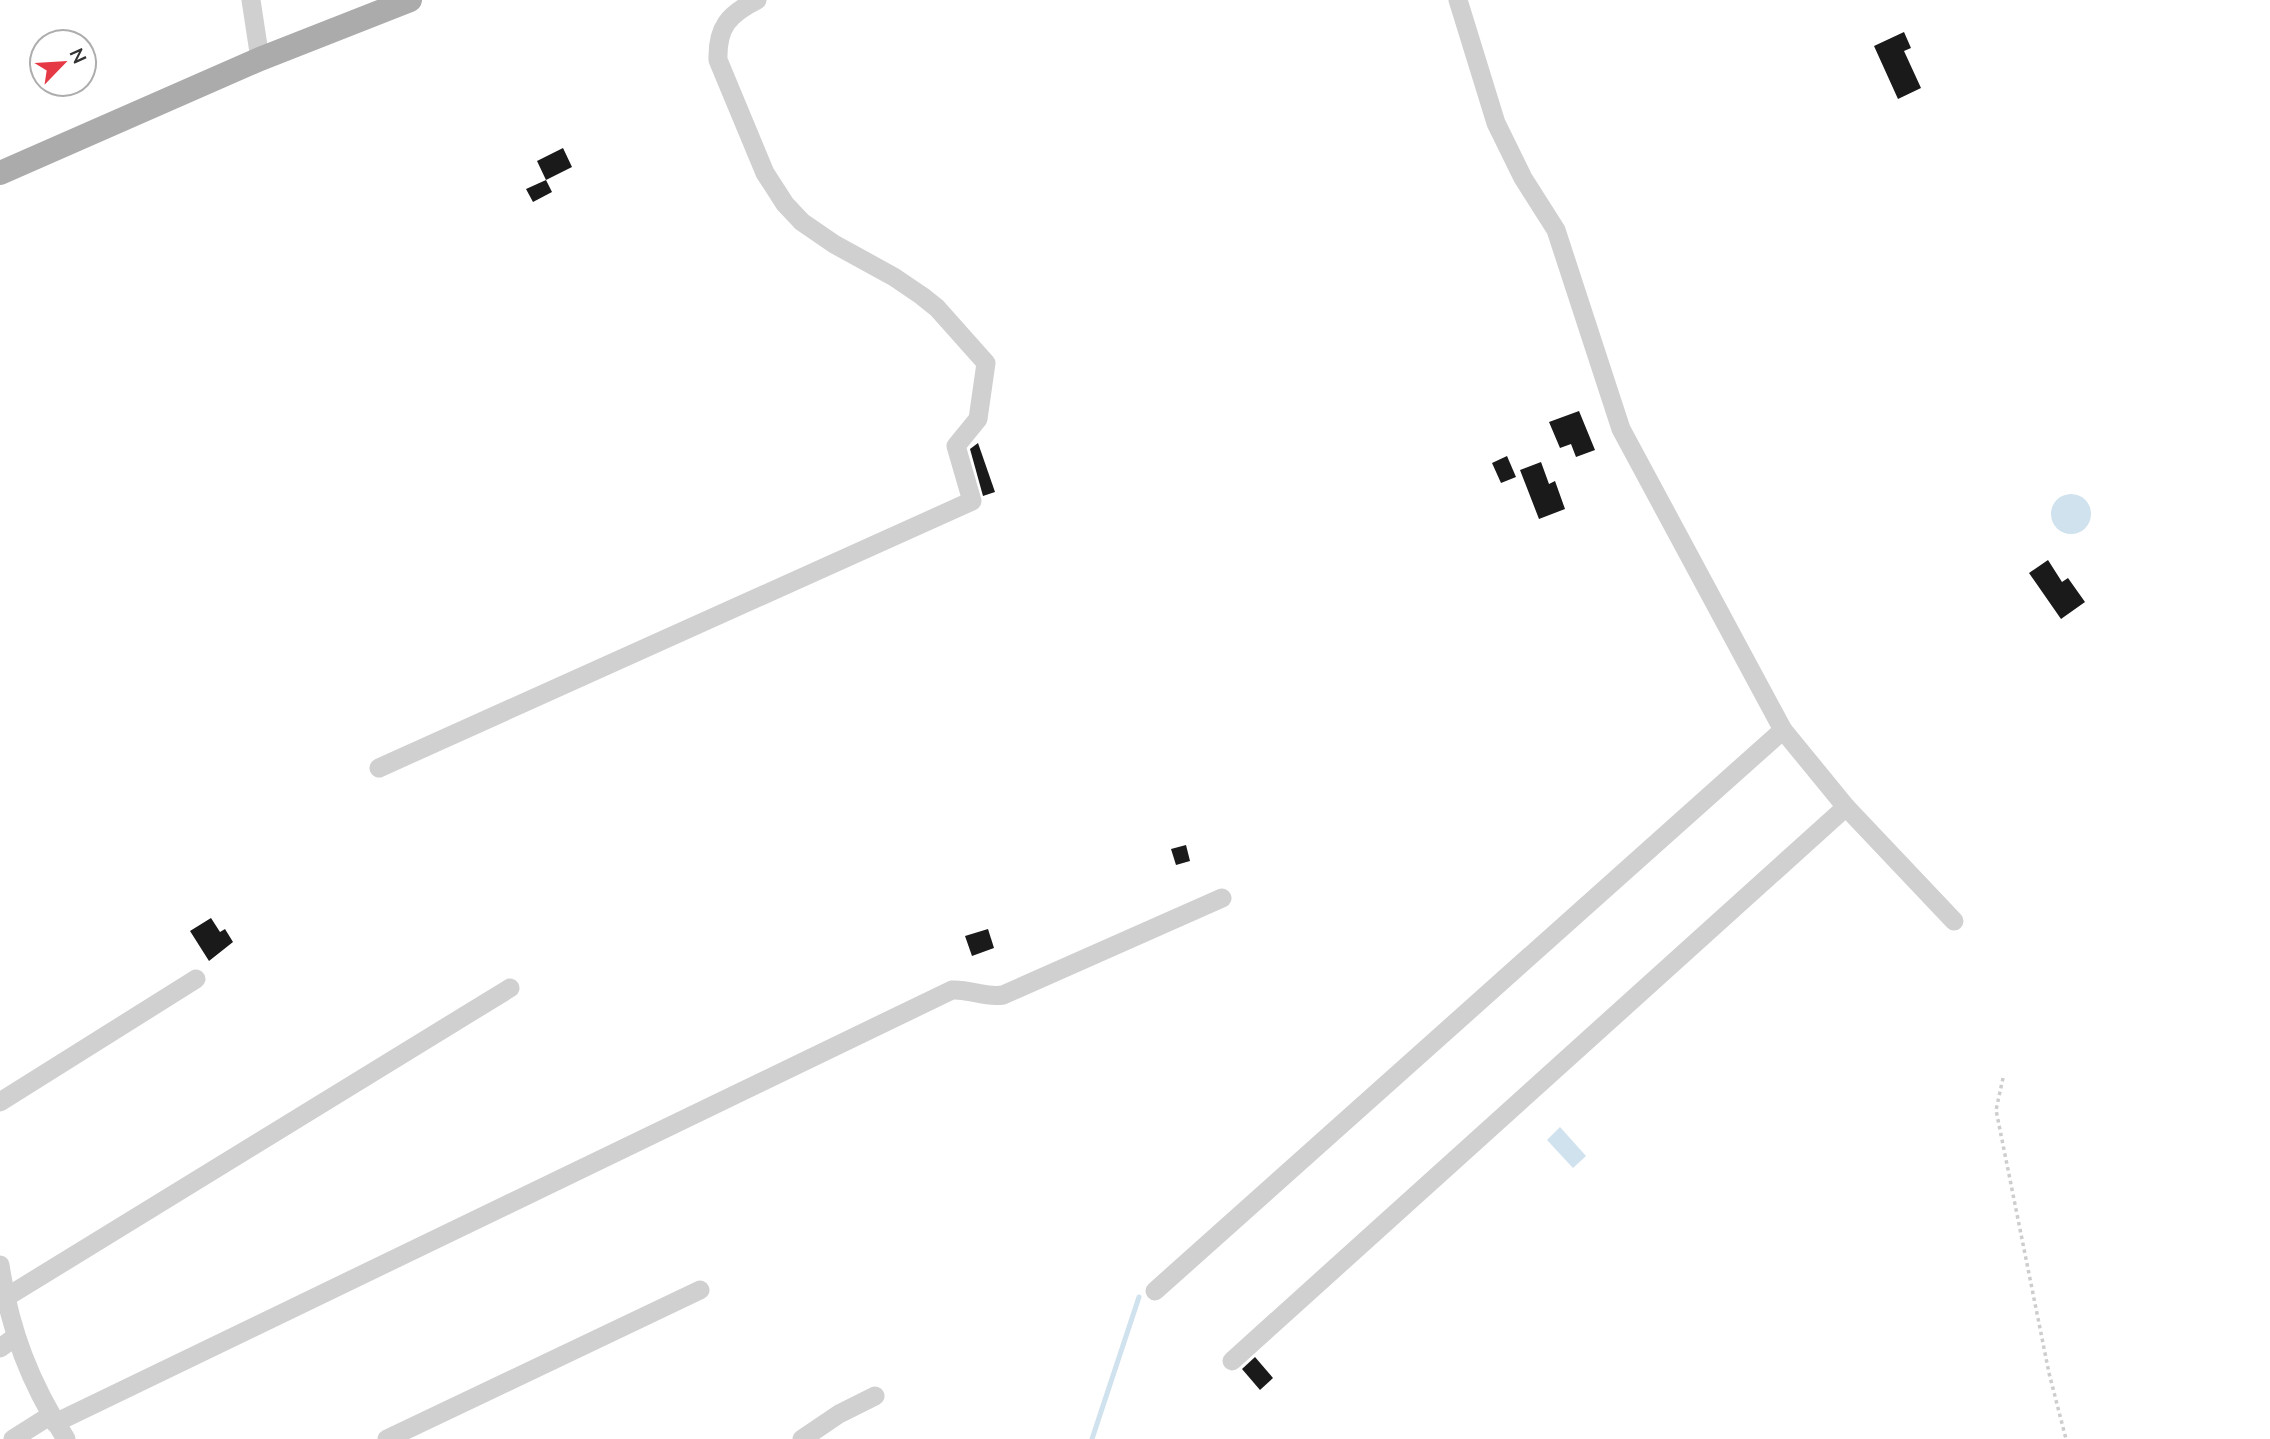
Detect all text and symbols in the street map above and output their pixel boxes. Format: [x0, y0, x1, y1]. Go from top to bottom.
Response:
north arrow [28, 28, 98, 98]
text: N [63, 44, 92, 68]

